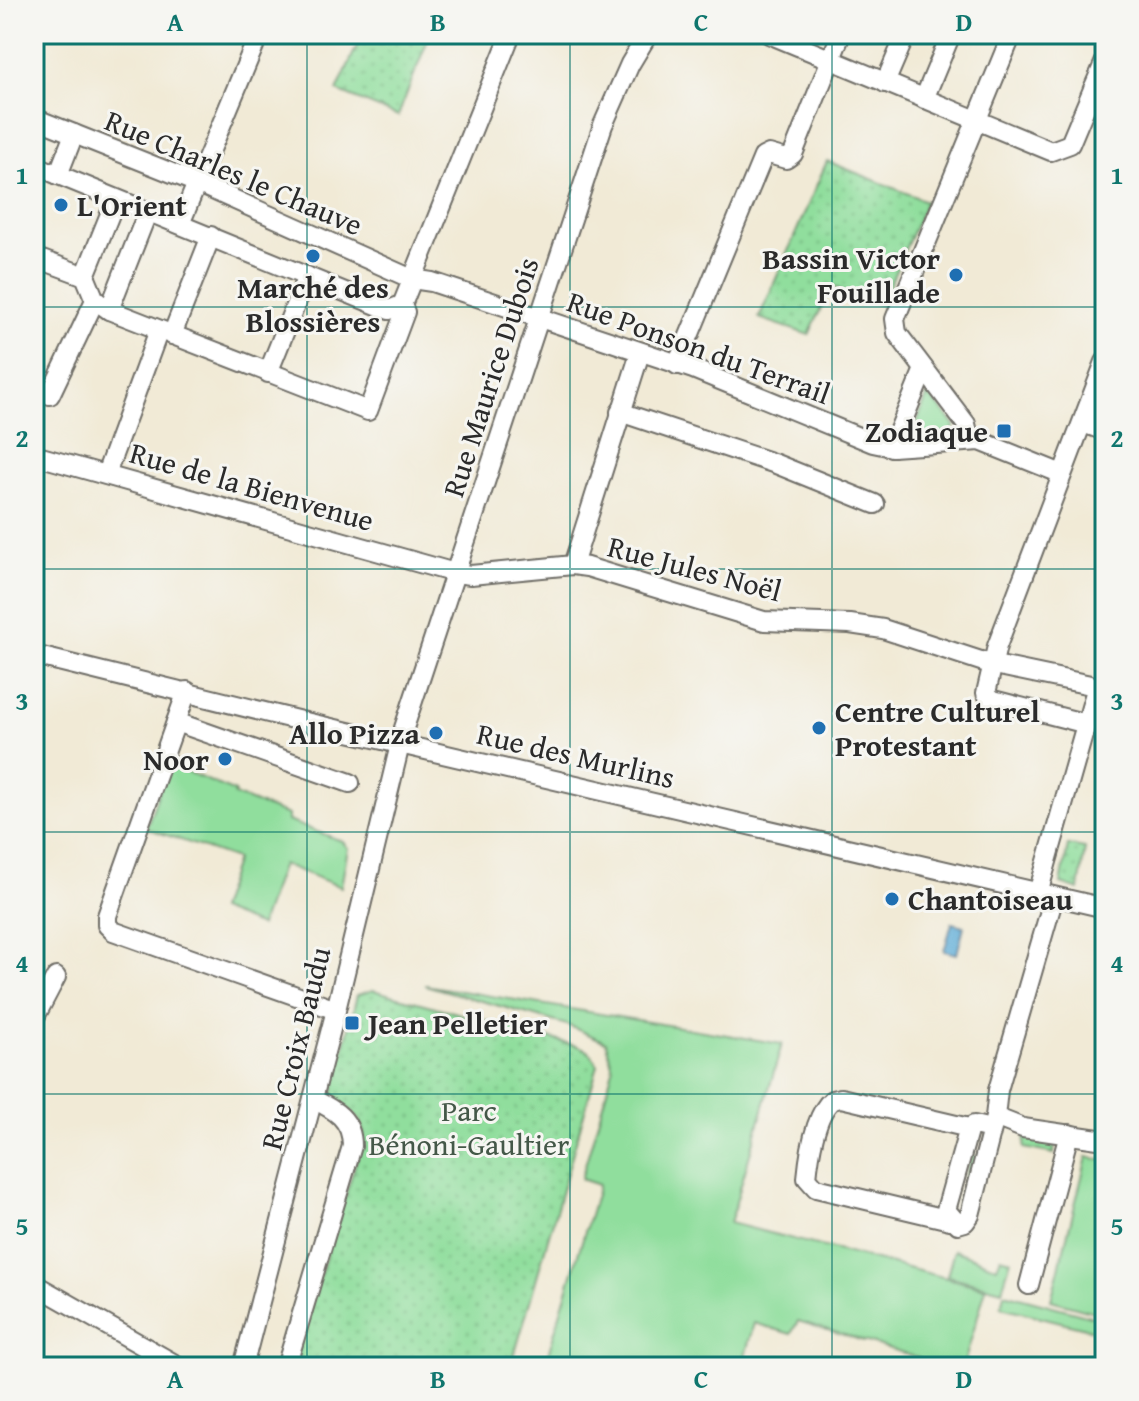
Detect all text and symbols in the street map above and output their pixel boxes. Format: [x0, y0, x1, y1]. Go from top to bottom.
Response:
text: A [167, 2, 184, 41]
text: B [430, 2, 446, 41]
text: C [694, 2, 708, 41]
text: D [956, 2, 972, 41]
street label: Rue Charles le Chauve [98, 98, 370, 246]
text: 1 [15, 155, 29, 194]
text: 1 [1110, 155, 1124, 194]
place label: L'Orient [77, 183, 187, 227]
marker: L'Orient [52, 196, 70, 214]
place label: Bassin Victor Fouillade [762, 236, 940, 314]
marker: Marché des Blossières [304, 247, 322, 265]
street label: Rue Maurice Dubois [431, 252, 549, 502]
place label: Marché des Blossières [237, 265, 389, 343]
marker: Bassin Victor Fouillade [947, 266, 965, 284]
street label: Rue Ponson du Terrail [561, 279, 837, 415]
place label: Zodiaque [865, 409, 988, 453]
text: 2 [15, 418, 29, 457]
text: 2 [1110, 418, 1124, 457]
marker: Zodiaque [995, 422, 1013, 440]
street label: Rue de la Bienvenue [125, 430, 379, 542]
street label: Rue Jules Noël [603, 524, 787, 612]
text: 3 [15, 681, 29, 720]
text: 3 [1110, 681, 1124, 720]
place label: Centre Culturel Protestant [835, 689, 1040, 767]
place label: Allo Pizza [289, 711, 421, 755]
street label: Rue des Murlins [473, 711, 679, 799]
marker: Centre Culturel Protestant [810, 719, 828, 737]
marker: Allo Pizza [427, 724, 445, 742]
place label: Noor [143, 737, 209, 781]
marker: Noor [216, 750, 234, 768]
place label: Chantoiseau [908, 877, 1073, 921]
marker: Chantoiseau [883, 890, 901, 908]
street label: Rue Croix Baudu [249, 941, 342, 1154]
text: 4 [15, 943, 29, 982]
text: 4 [1110, 943, 1124, 982]
place label: Jean Pelletier [363, 1001, 548, 1045]
marker: Jean Pelletier [343, 1014, 361, 1032]
park label: Parc Bénoni-Gaultier [369, 1088, 569, 1166]
text: 5 [15, 1206, 29, 1245]
text: 5 [1110, 1206, 1124, 1245]
text: A [167, 1359, 184, 1398]
text: B [430, 1359, 446, 1398]
text: C [694, 1359, 708, 1398]
text: D [956, 1359, 972, 1398]

